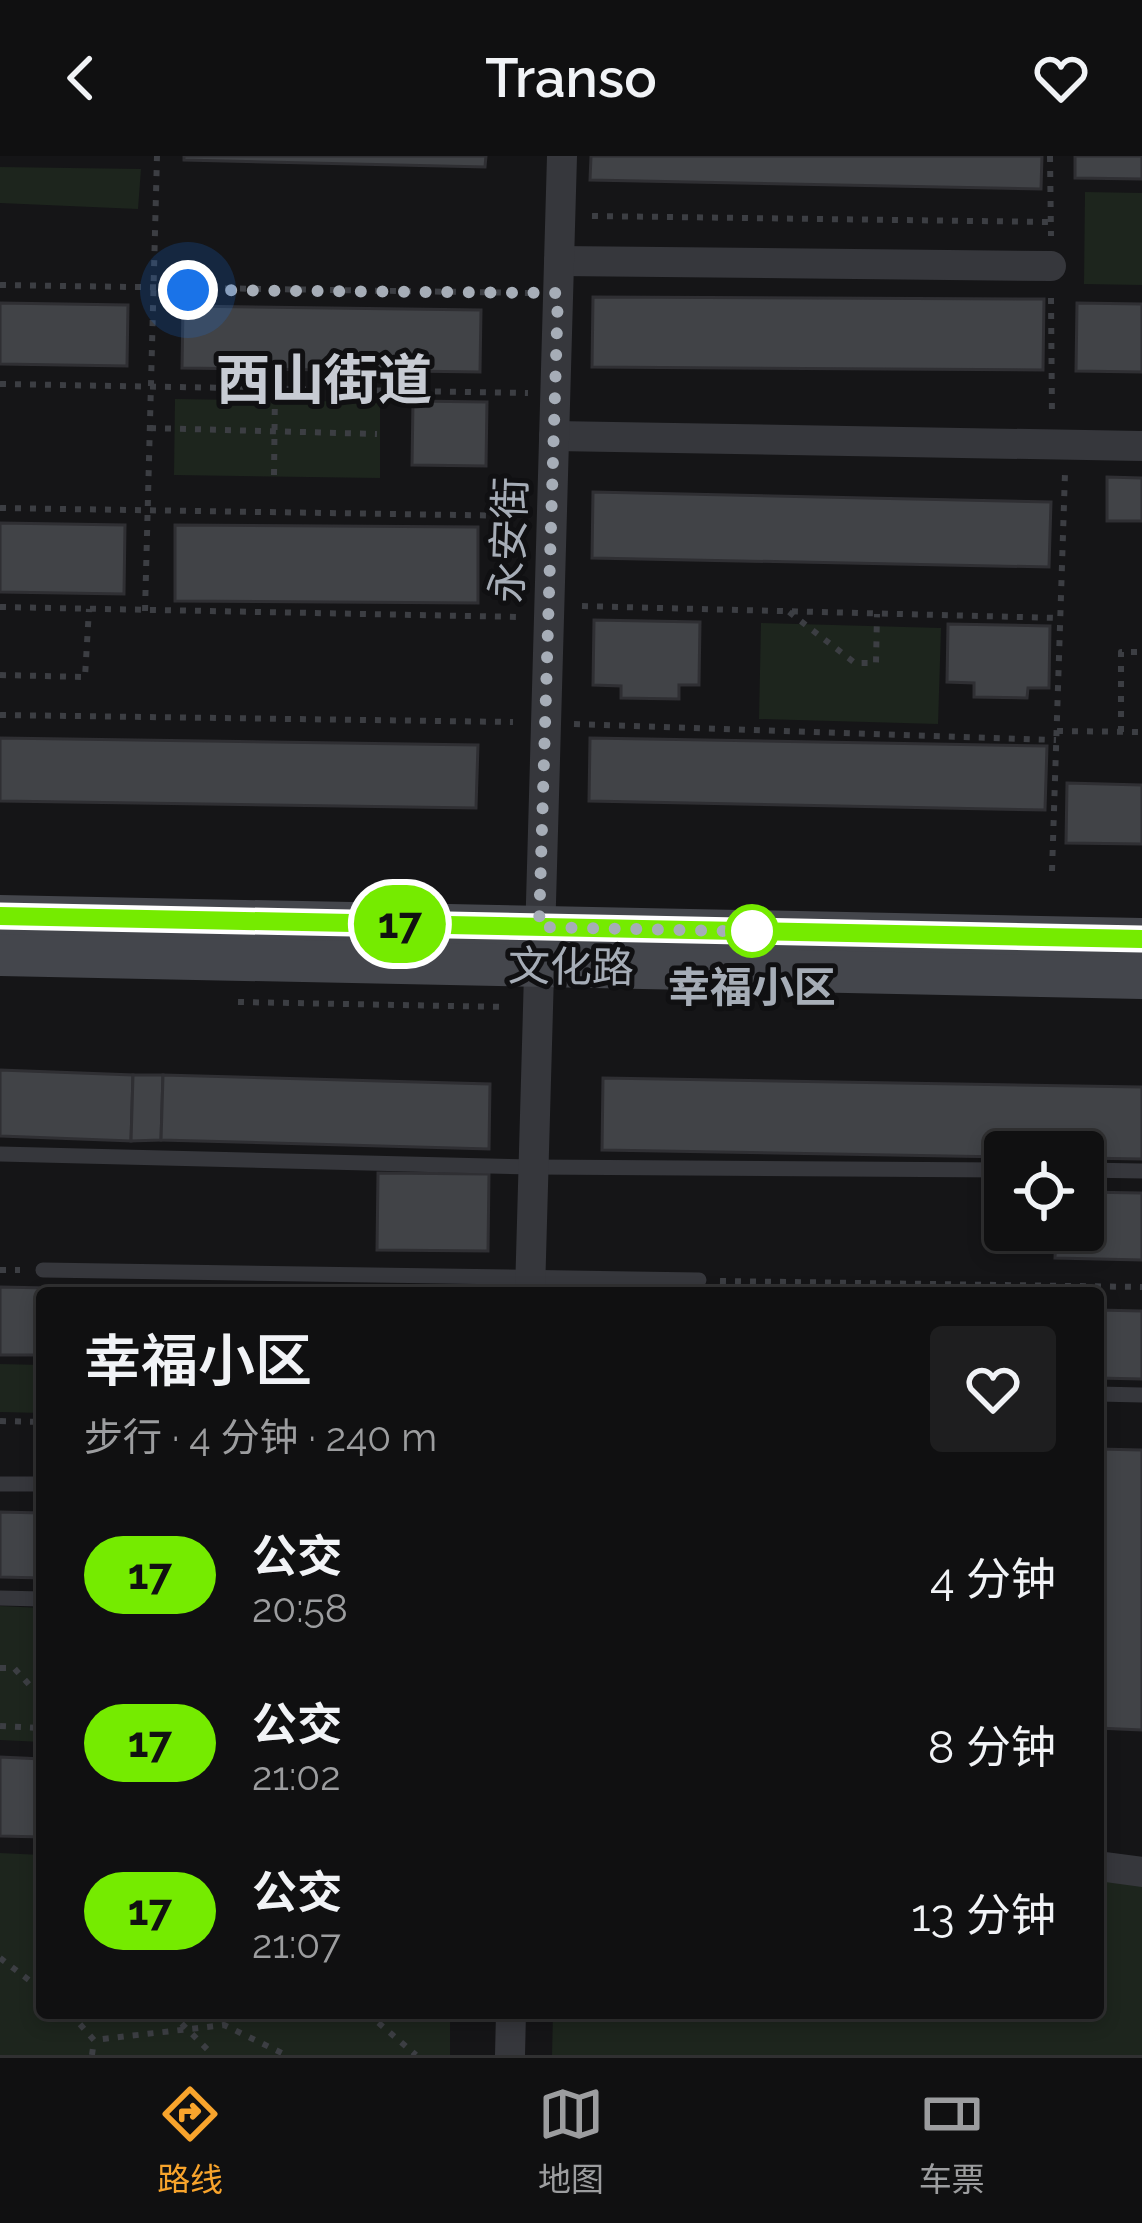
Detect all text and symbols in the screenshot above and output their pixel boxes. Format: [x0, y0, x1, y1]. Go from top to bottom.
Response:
icon: back [48, 45, 114, 111]
icon: heart [1028, 45, 1094, 111]
text: Transo [485, 46, 657, 110]
your location [158, 260, 218, 320]
district label: 西山街道 [216, 348, 432, 412]
street label: 永安街 [482, 476, 536, 604]
line badge: 17 [346, 885, 454, 963]
text: 17 [378, 899, 422, 948]
marker: 幸福小区 [727, 906, 777, 956]
street label: 文化路 [508, 941, 634, 993]
place label: 幸福小区 [668, 963, 836, 1012]
map controls [984, 1131, 1104, 1251]
button: locate [984, 1131, 1104, 1251]
button: heart [930, 1326, 1056, 1452]
text: 幸福小区 [84, 1327, 312, 1394]
text: 步行 · 4 分钟 · 240 m [84, 1414, 437, 1460]
text: 公交 [252, 1530, 342, 1583]
text: 17 [128, 1550, 172, 1599]
text: 4 分钟 [930, 1553, 1056, 1606]
text: 20:58 [252, 1585, 348, 1631]
text: 公交 [252, 1698, 342, 1751]
text: 17 [128, 1718, 172, 1767]
text: 8 分钟 [928, 1721, 1056, 1774]
text: 21:02 [252, 1753, 341, 1799]
text: 公交 [252, 1866, 342, 1919]
text: 17 [128, 1886, 172, 1935]
text: 13 分钟 [911, 1889, 1056, 1942]
text: 21:07 [252, 1921, 341, 1967]
tab: 路线 [157, 2081, 223, 2201]
tab: 地图 [538, 2081, 604, 2201]
tab: 车票 [919, 2081, 985, 2201]

